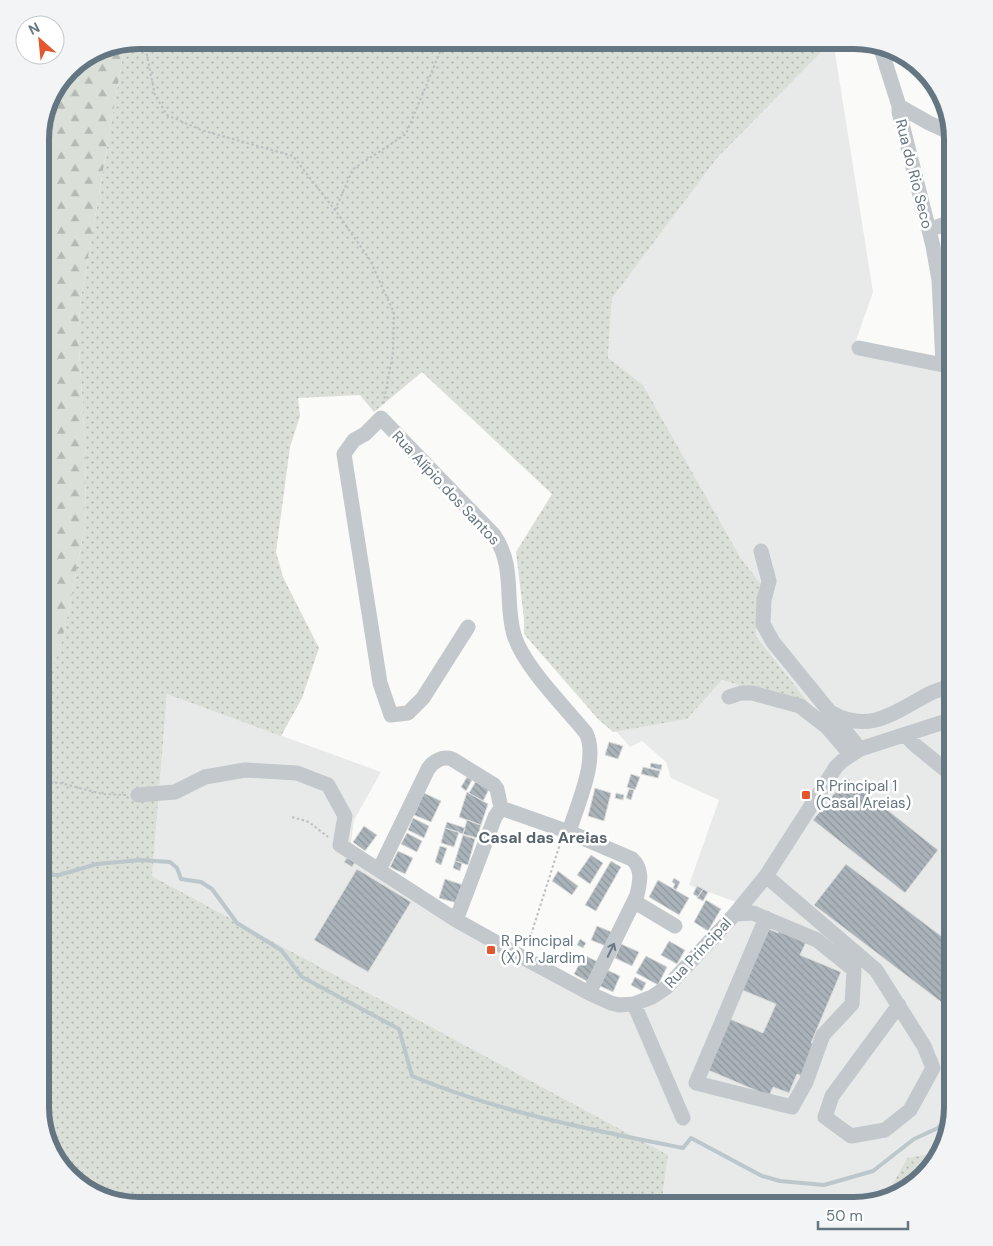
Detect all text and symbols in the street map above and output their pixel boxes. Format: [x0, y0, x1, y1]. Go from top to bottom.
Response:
north arrow [15, 15, 65, 65]
text: N [25, 18, 43, 39]
street label: Rua do Rio Seco [891, 117, 937, 231]
street label: Rua Alípio dos Santos [388, 426, 504, 550]
place label: R Principal 1 (Casal Areias) [816, 776, 911, 813]
marker: R Principal 1 (Casal Areias) [800, 789, 812, 801]
district label: Casal das Areias [479, 827, 607, 848]
street label: Rua Principal [660, 914, 736, 992]
place label: R Principal (X) R Jardim [501, 931, 585, 968]
one-way arrow [607, 943, 616, 958]
marker: R Principal (X) R Jardim [485, 944, 497, 956]
scale bar [818, 1198, 908, 1230]
text: 50 m [826, 1206, 863, 1226]

